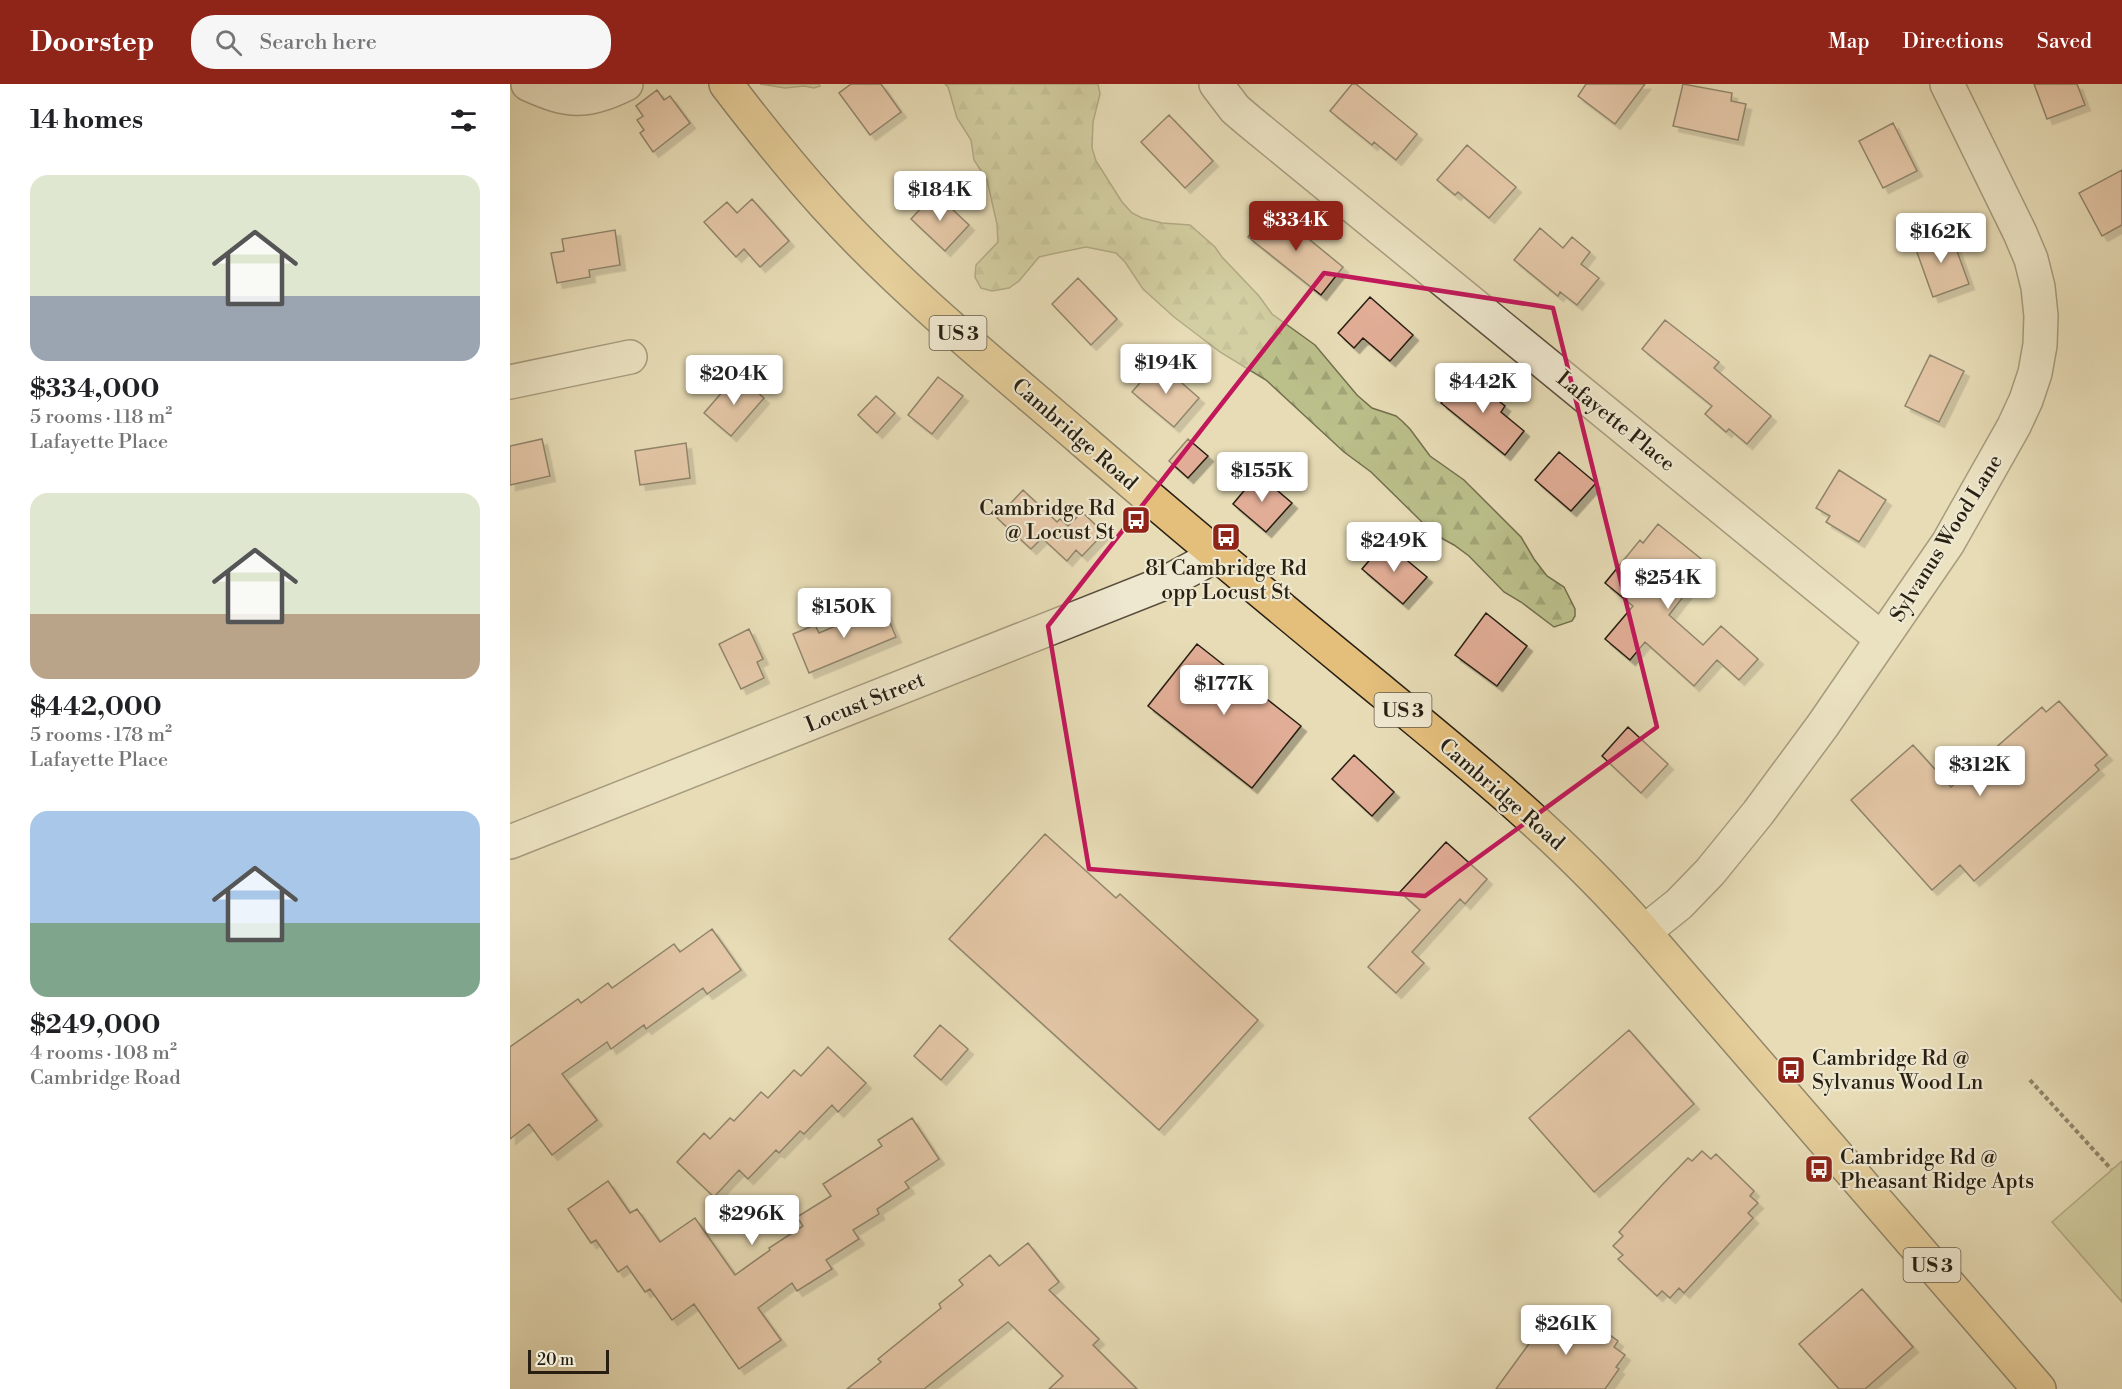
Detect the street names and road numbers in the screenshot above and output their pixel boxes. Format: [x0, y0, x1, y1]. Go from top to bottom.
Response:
road number: US 3 [930, 316, 986, 350]
street label: Lafayette Place [1551, 366, 1680, 478]
street label: Cambridge Road [1006, 373, 1143, 496]
street label: Sylvanus Wood Lane [1885, 450, 2009, 627]
street label: Locust Street [802, 667, 929, 739]
road number: US 3 [1374, 693, 1432, 727]
street label: Cambridge Road [1433, 733, 1570, 856]
road number: US 3 [1904, 1248, 1960, 1282]

